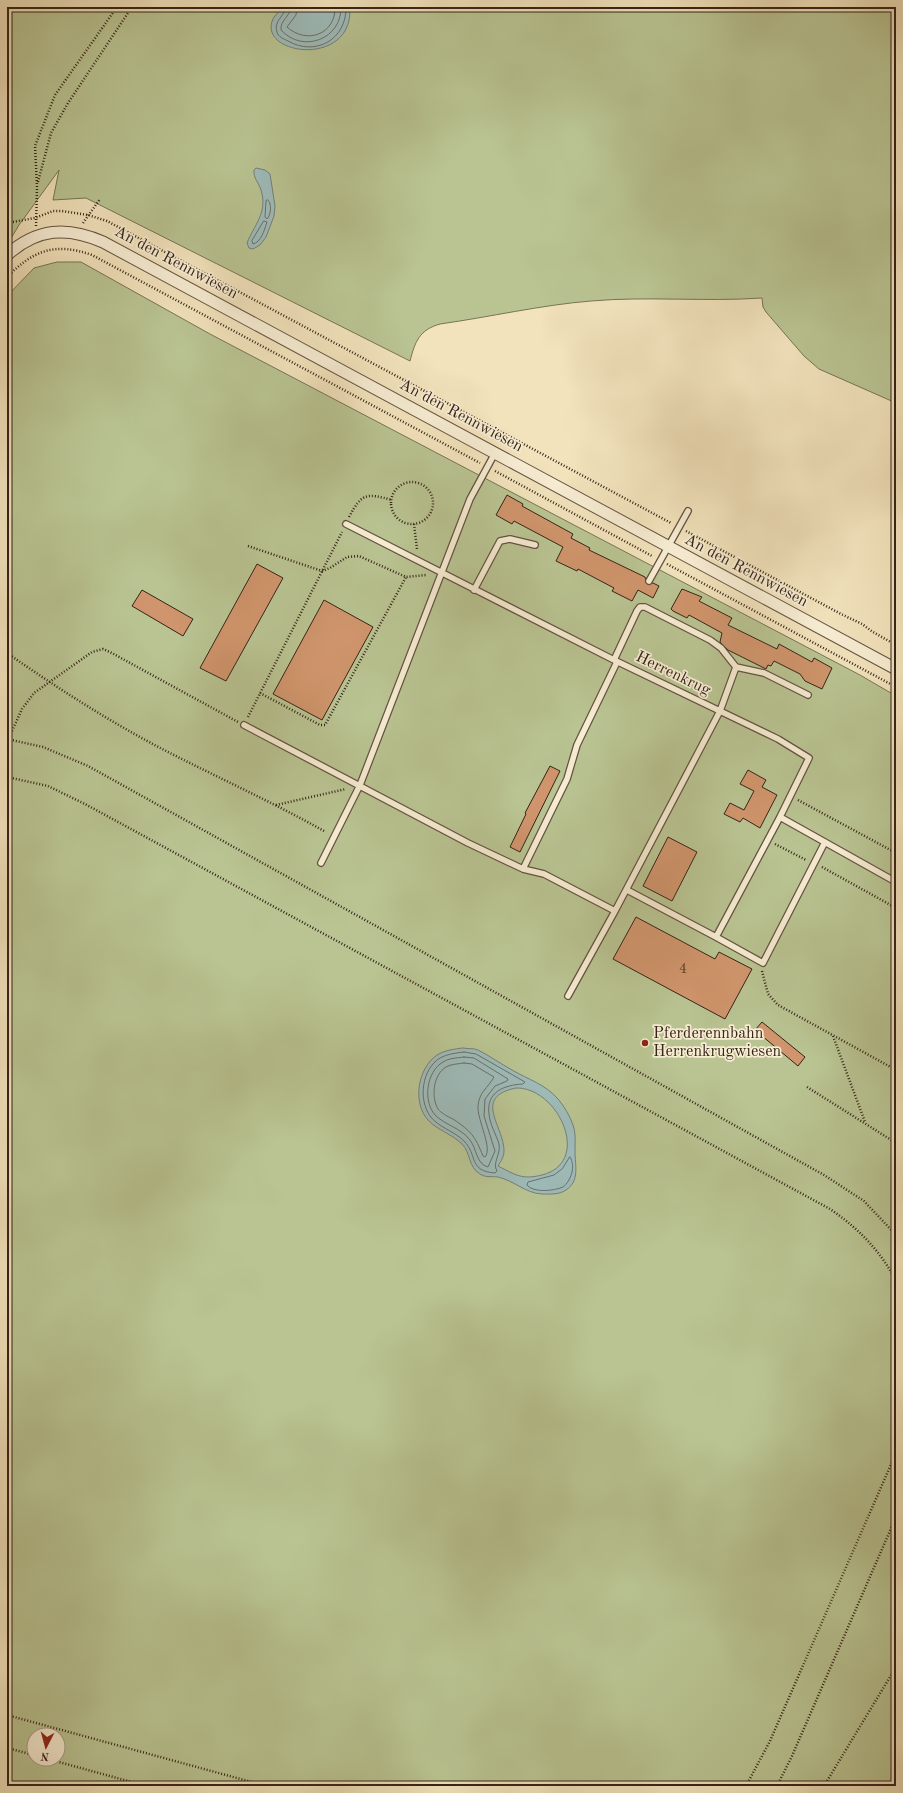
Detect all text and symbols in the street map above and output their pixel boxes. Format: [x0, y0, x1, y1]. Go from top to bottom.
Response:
street label: An den Rennwiesen [112, 224, 241, 302]
street label: An den Rennwiesen [397, 377, 526, 455]
street label: An den Rennwiesen [682, 532, 811, 610]
street label: Herrenkrug [633, 649, 713, 699]
house number: 4 [679, 962, 687, 976]
place label: Pferderennbahn Herrenkrugwiesen [653, 1026, 782, 1060]
marker: Pferderennbahn Herrenkrugwiesen [640, 1038, 650, 1048]
north arrow [26, 1727, 66, 1767]
text: N [40, 1749, 50, 1761]

